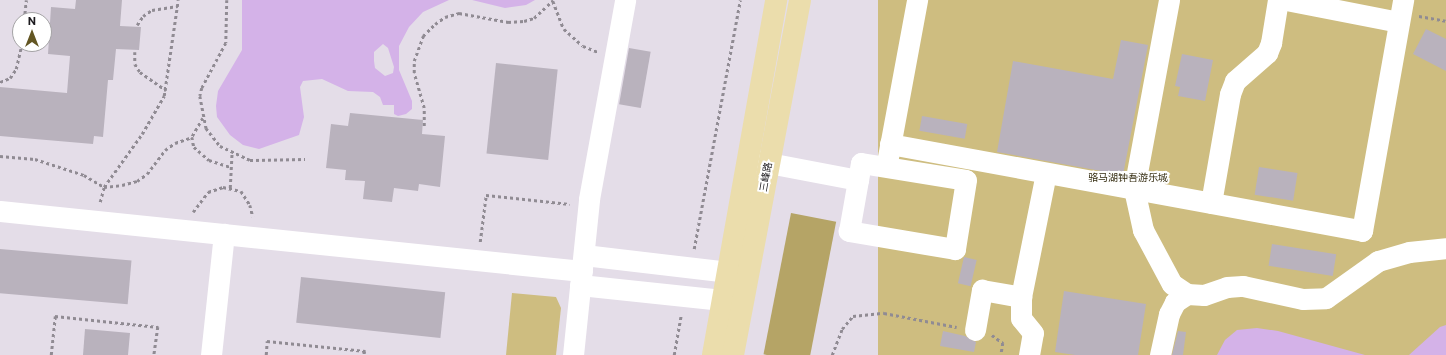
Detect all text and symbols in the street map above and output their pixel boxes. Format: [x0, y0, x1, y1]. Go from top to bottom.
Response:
north arrow [12, 12, 52, 52]
text: N [28, 14, 36, 27]
street label: 三峰路 [757, 161, 775, 193]
park label: 骆马湖钟吾游乐城 [1088, 172, 1168, 184]

